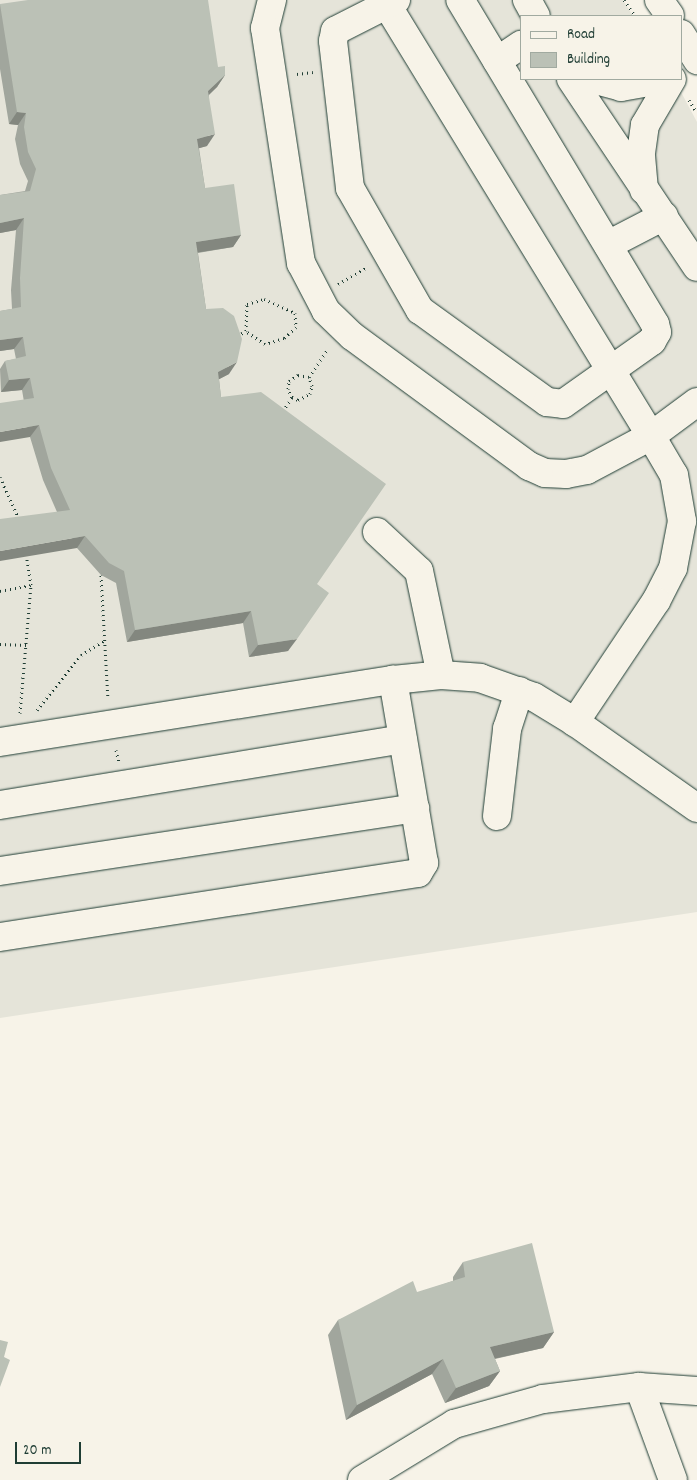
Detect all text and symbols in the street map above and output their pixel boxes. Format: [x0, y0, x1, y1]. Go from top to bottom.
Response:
legend [520, 15, 682, 80]
text: Road [567, 24, 595, 46]
text: Building [567, 49, 610, 71]
scale bar [18, 1432, 84, 1464]
text: 20 m [23, 1440, 51, 1462]

